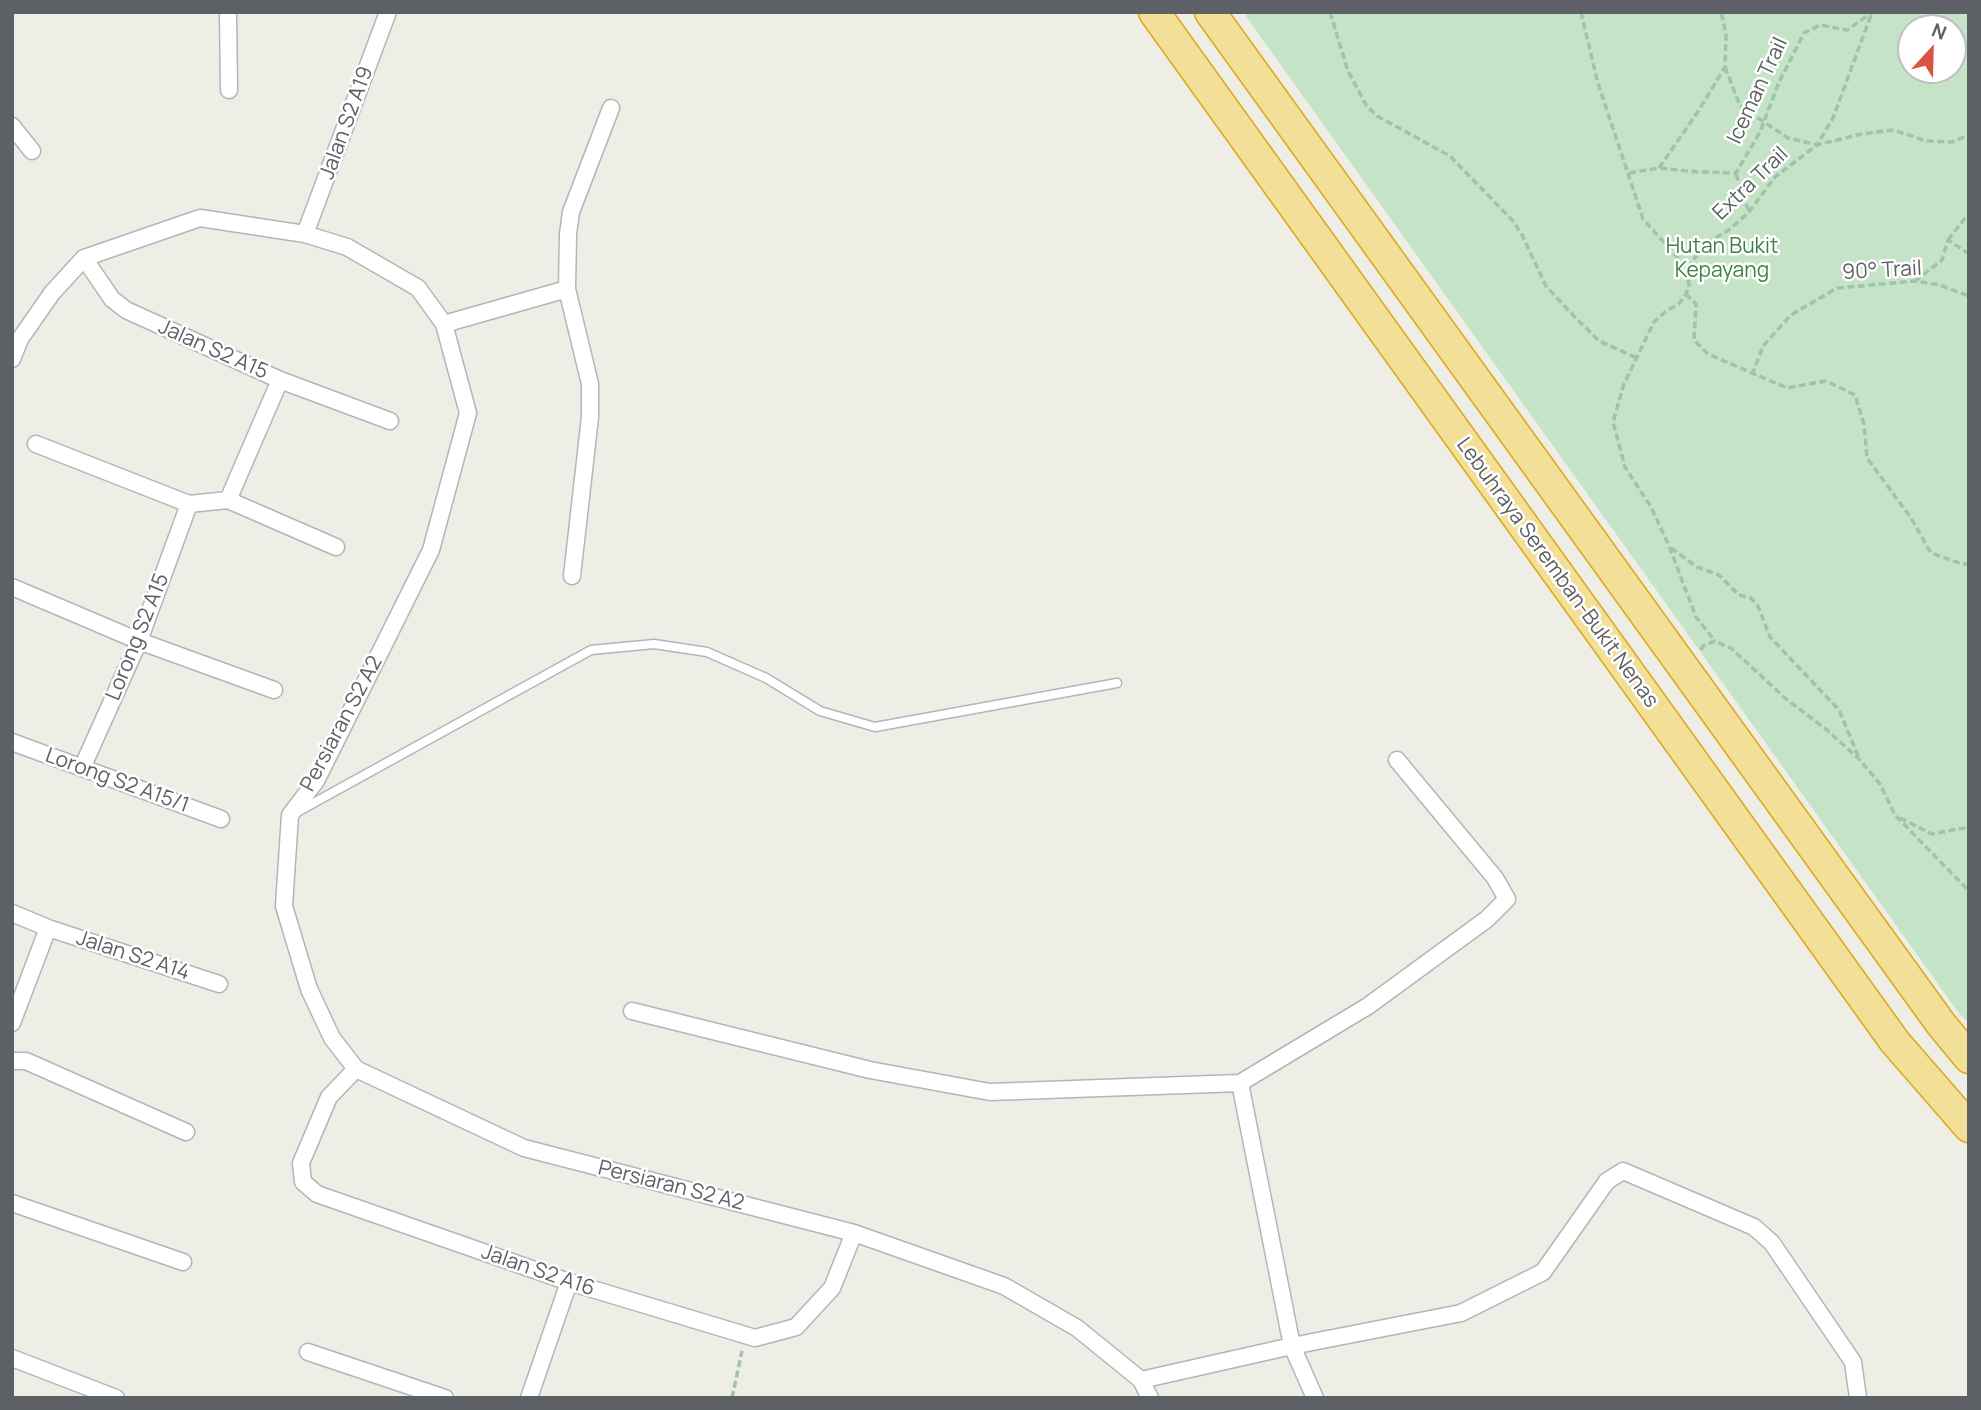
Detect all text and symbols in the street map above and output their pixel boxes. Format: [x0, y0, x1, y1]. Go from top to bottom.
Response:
north arrow [1897, 14, 1967, 84]
text: N [1928, 17, 1950, 46]
street label: Iceman Trail [1722, 34, 1794, 148]
street label: Jalan S2 A19 [315, 63, 379, 183]
street label: Extra Trail [1708, 142, 1794, 226]
park label: Hutan Bukit Kepayang [1666, 234, 1778, 284]
street label: 90° Trail [1842, 256, 1922, 286]
street label: Jalan S2 A15 [154, 315, 272, 385]
street label: Lebuhraya Seremban-Bukit Nenas [1451, 433, 1663, 713]
street label: Lorong S2 A15 [101, 570, 175, 704]
street label: Persiaran S2 A2 [296, 652, 388, 796]
street label: Lorong S2 A15/1 [42, 743, 192, 819]
street label: Jalan S2 A14 [73, 926, 193, 986]
street label: Persiaran S2 A2 [595, 1156, 747, 1216]
street label: Jalan S2 A16 [478, 1240, 598, 1302]

